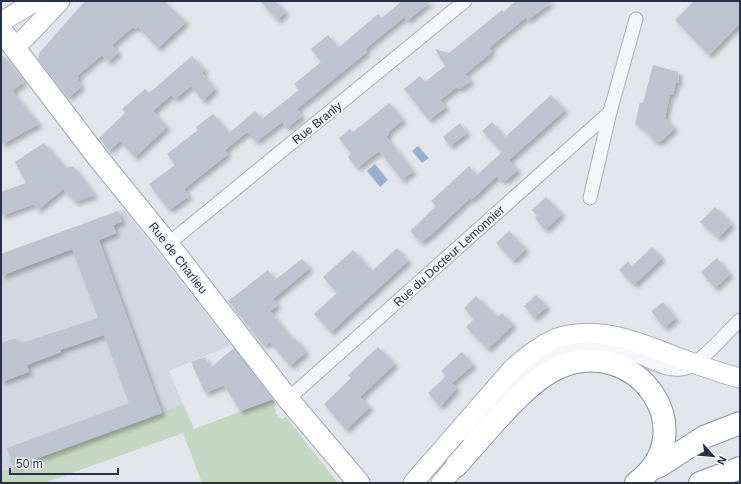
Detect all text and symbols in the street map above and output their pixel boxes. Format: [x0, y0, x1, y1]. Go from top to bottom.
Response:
street label: Rue Branly [290, 99, 344, 147]
street label: Rue du Docteur Lemonnier [391, 203, 507, 309]
street label: Rue de Charlieu [146, 220, 210, 296]
north arrow [693, 436, 733, 476]
scale bar [10, 450, 118, 476]
text: N [715, 454, 729, 467]
text: 50 m [16, 457, 43, 471]

